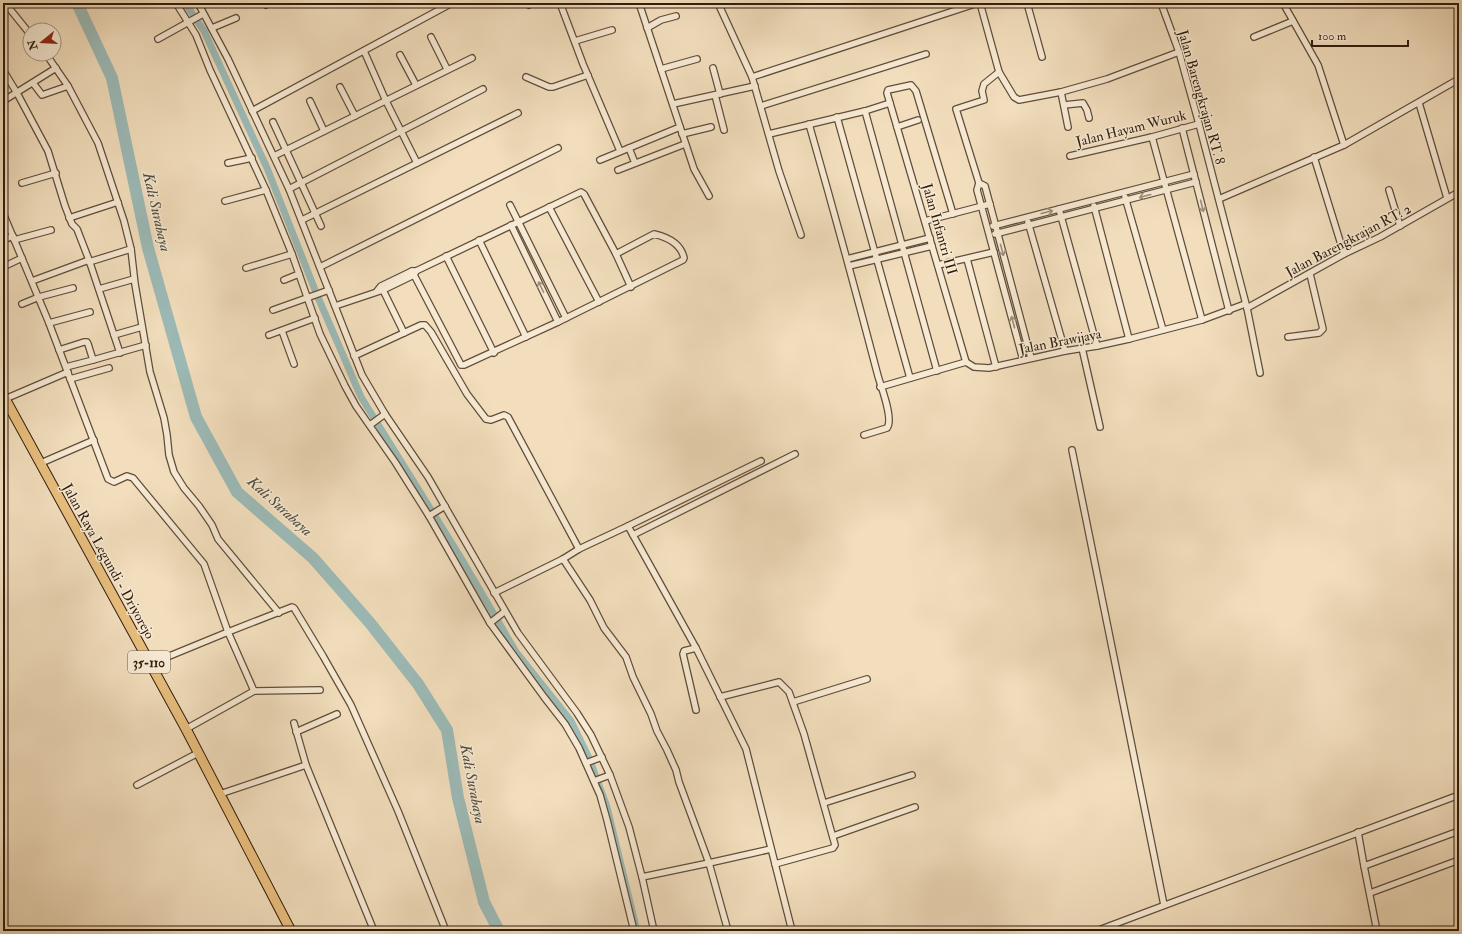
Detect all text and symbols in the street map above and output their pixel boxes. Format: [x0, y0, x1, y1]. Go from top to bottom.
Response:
north arrow [22, 22, 62, 62]
scale bar [1312, 22, 1408, 48]
street label: Jalan Barengkrajan RT. 8 [1174, 27, 1229, 167]
text: 100 m [1318, 29, 1347, 44]
text: N [25, 37, 41, 53]
street label: Jalan Hayam Wuruk [1073, 106, 1189, 152]
water label: Kali Surabaya [138, 170, 175, 254]
street label: Jalan Infantri III [918, 180, 961, 277]
one-way arrow [1139, 192, 1152, 200]
one-way arrow [1199, 200, 1206, 213]
street label: Jalan Barengkrajan RT. 2 [1282, 200, 1414, 281]
one-way arrow [1040, 208, 1053, 215]
one-way arrow [999, 244, 1006, 257]
one-way arrow [537, 281, 544, 293]
one-way arrow [1009, 316, 1016, 329]
street label: Jalan Brawijaya [1016, 325, 1103, 359]
water label: Kali Surabaya [242, 472, 316, 541]
street label: Jalan Raya Legundi - Driyorejo [57, 480, 159, 643]
road number: 35-110 [128, 651, 170, 673]
water label: Kali Surabaya [455, 742, 490, 826]

